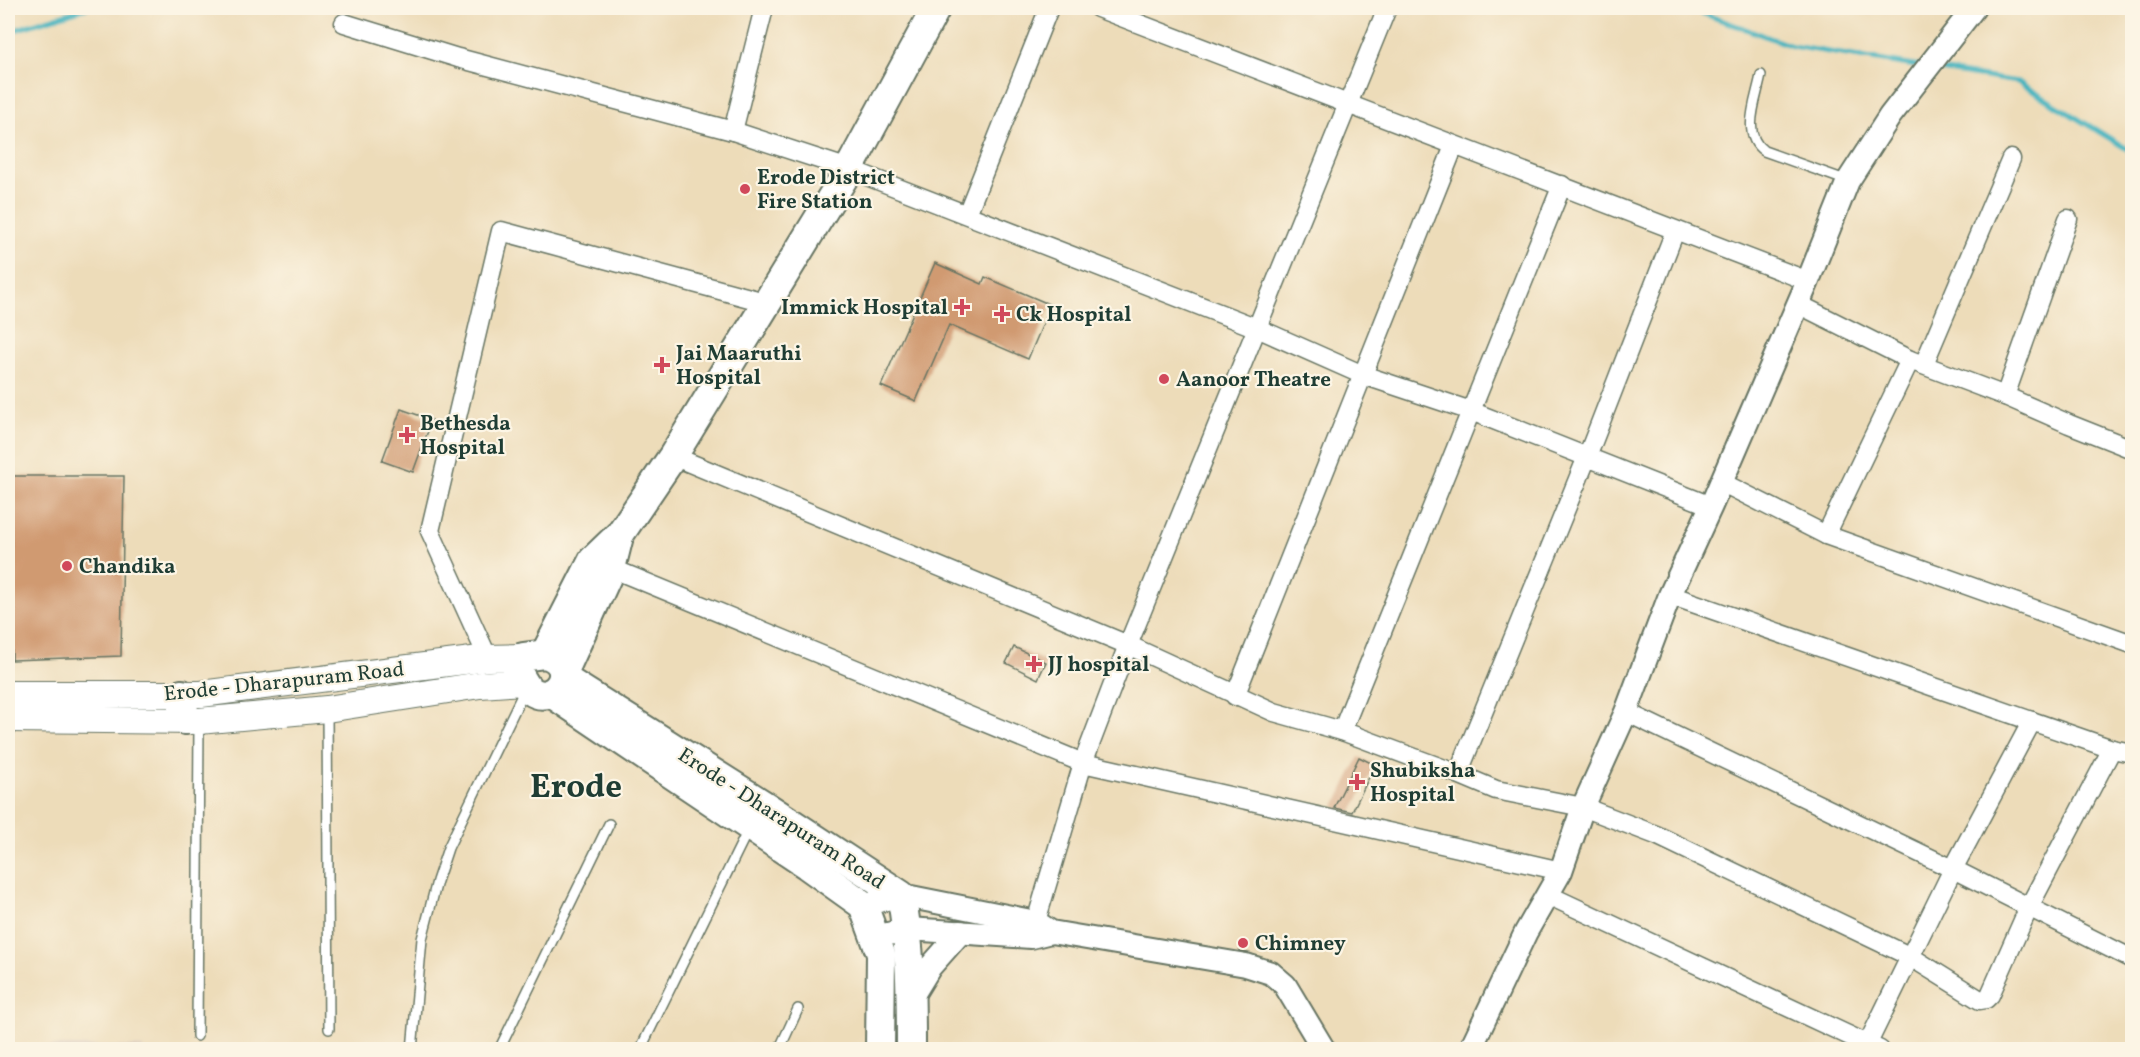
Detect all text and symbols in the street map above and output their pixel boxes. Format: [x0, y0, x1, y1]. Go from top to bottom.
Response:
place label: Erode District Fire Station [757, 164, 895, 217]
marker: Erode District Fire Station [738, 182, 752, 196]
place label: Immick Hospital [781, 294, 948, 323]
marker: Immick Hospital [953, 298, 971, 316]
place label: Ck Hospital [1016, 301, 1131, 330]
marker: Ck Hospital [993, 305, 1011, 323]
place label: Jai Maaruthi Hospital [675, 340, 802, 393]
marker: Jai Maaruthi Hospital [653, 356, 671, 374]
place label: Aanoor Theatre [1176, 366, 1331, 395]
marker: Aanoor Theatre [1157, 372, 1171, 386]
place label: Bethesda Hospital [420, 410, 511, 463]
marker: Bethesda Hospital [398, 426, 416, 444]
place label: Chandika [79, 553, 176, 582]
marker: Chandika [60, 559, 74, 573]
place label: JJ hospital [1047, 651, 1149, 680]
street label: Erode - Dharapuram Road [162, 655, 406, 710]
marker: JJ hospital [1025, 655, 1043, 673]
street label: Erode - Dharapuram Road [672, 741, 890, 897]
place label: Shubiksha Hospital [1370, 757, 1475, 810]
district label: Erode [530, 766, 622, 812]
marker: Shubiksha Hospital [1348, 773, 1366, 791]
place label: Chimney [1255, 930, 1346, 959]
marker: Chimney [1236, 936, 1250, 950]

